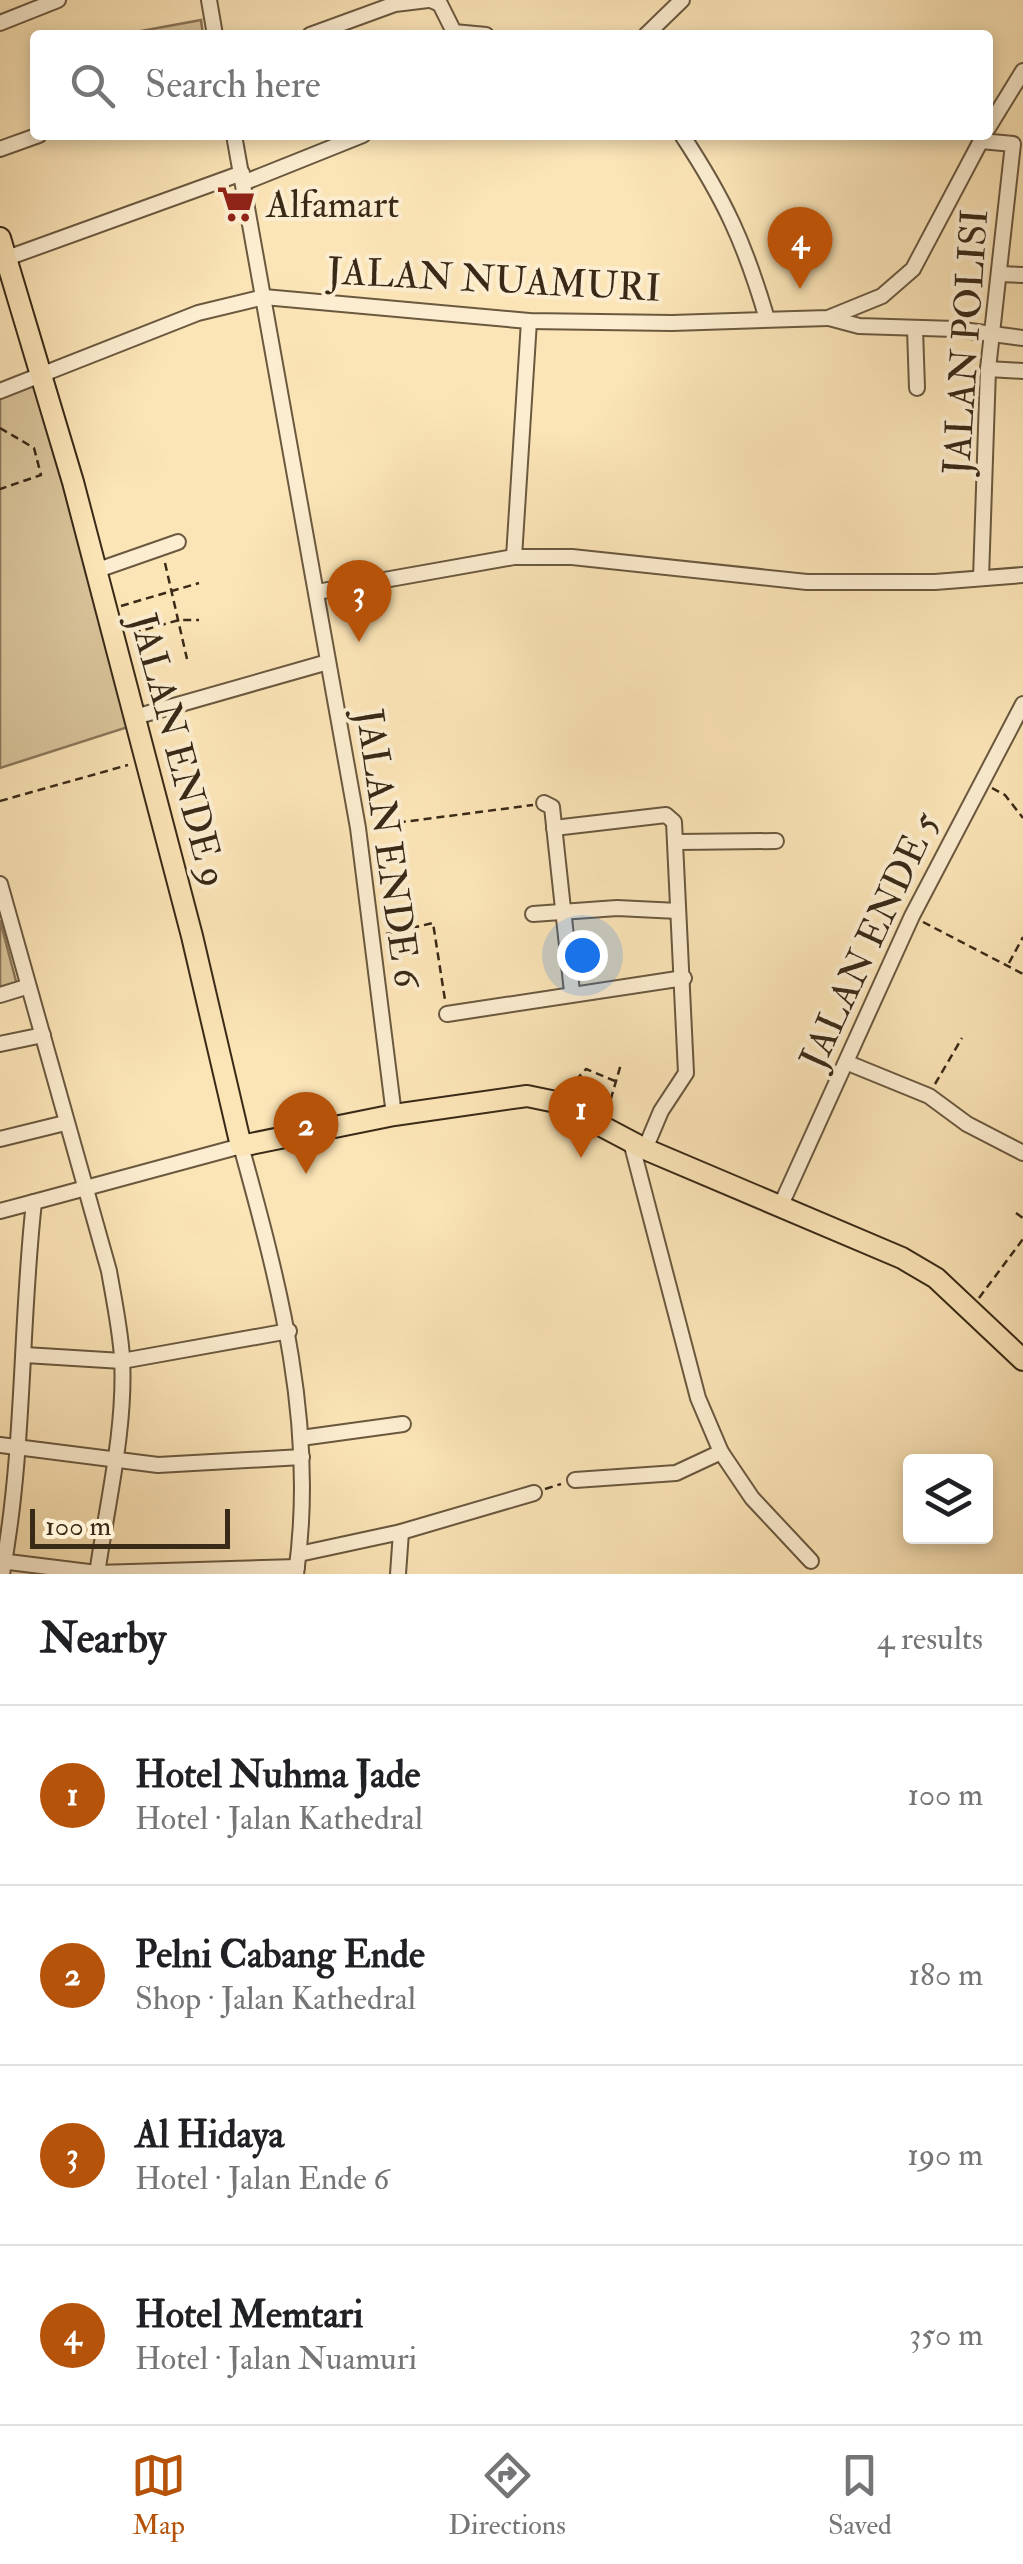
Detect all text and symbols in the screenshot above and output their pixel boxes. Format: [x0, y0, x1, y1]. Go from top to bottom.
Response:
search box [30, 30, 993, 140]
icon: search [65, 58, 120, 113]
text: Search here [145, 61, 321, 109]
place label: Alfamart [265, 181, 399, 229]
supermarket icon: Alfamart [215, 183, 257, 225]
pin: 4 [768, 206, 832, 289]
street label: JALAN POLISI [933, 208, 999, 477]
street label: JALAN NUAMURI [325, 247, 662, 313]
pin: 3 [326, 560, 392, 642]
street label: JALAN ENDE 9 [118, 608, 238, 892]
street label: JALAN ENDE 6 [345, 705, 432, 992]
street label: JALAN ENDE 5 [789, 804, 951, 1077]
your location [557, 930, 608, 981]
pin: 1 [548, 1076, 614, 1158]
pin: 2 [274, 1092, 338, 1174]
map controls [903, 1454, 993, 1544]
button: layers [903, 1454, 993, 1544]
scale bar [30, 1504, 230, 1548]
text: 100 m [45, 1509, 111, 1544]
text: Nearby [40, 1613, 166, 1665]
text: 4 results [877, 1619, 983, 1659]
text: Hotel Nuhma Jade [135, 1751, 420, 1799]
text: 1 [67, 1775, 78, 1815]
text: 100 m [907, 1775, 983, 1815]
text: Hotel · Jalan Kathedral [135, 1799, 423, 1839]
text: Pelni Cabang Ende [135, 1931, 425, 1979]
text: 2 [64, 1955, 81, 1995]
text: 180 m [909, 1955, 983, 1995]
text: Shop · Jalan Kathedral [135, 1979, 416, 2019]
text: Al Hidaya [135, 2111, 284, 2159]
text: 3 [66, 2135, 79, 2175]
text: 190 m [907, 2135, 983, 2175]
text: Hotel · Jalan Ende 6 [135, 2159, 389, 2199]
text: Hotel Memtari [135, 2291, 363, 2339]
text: 4 [64, 2315, 81, 2355]
text: 350 m [909, 2315, 983, 2355]
text: Hotel · Jalan Nuamuri [135, 2339, 417, 2379]
tab: Map [131, 2448, 186, 2543]
tab: Directions [448, 2448, 566, 2543]
tab: Saved [828, 2448, 892, 2543]

